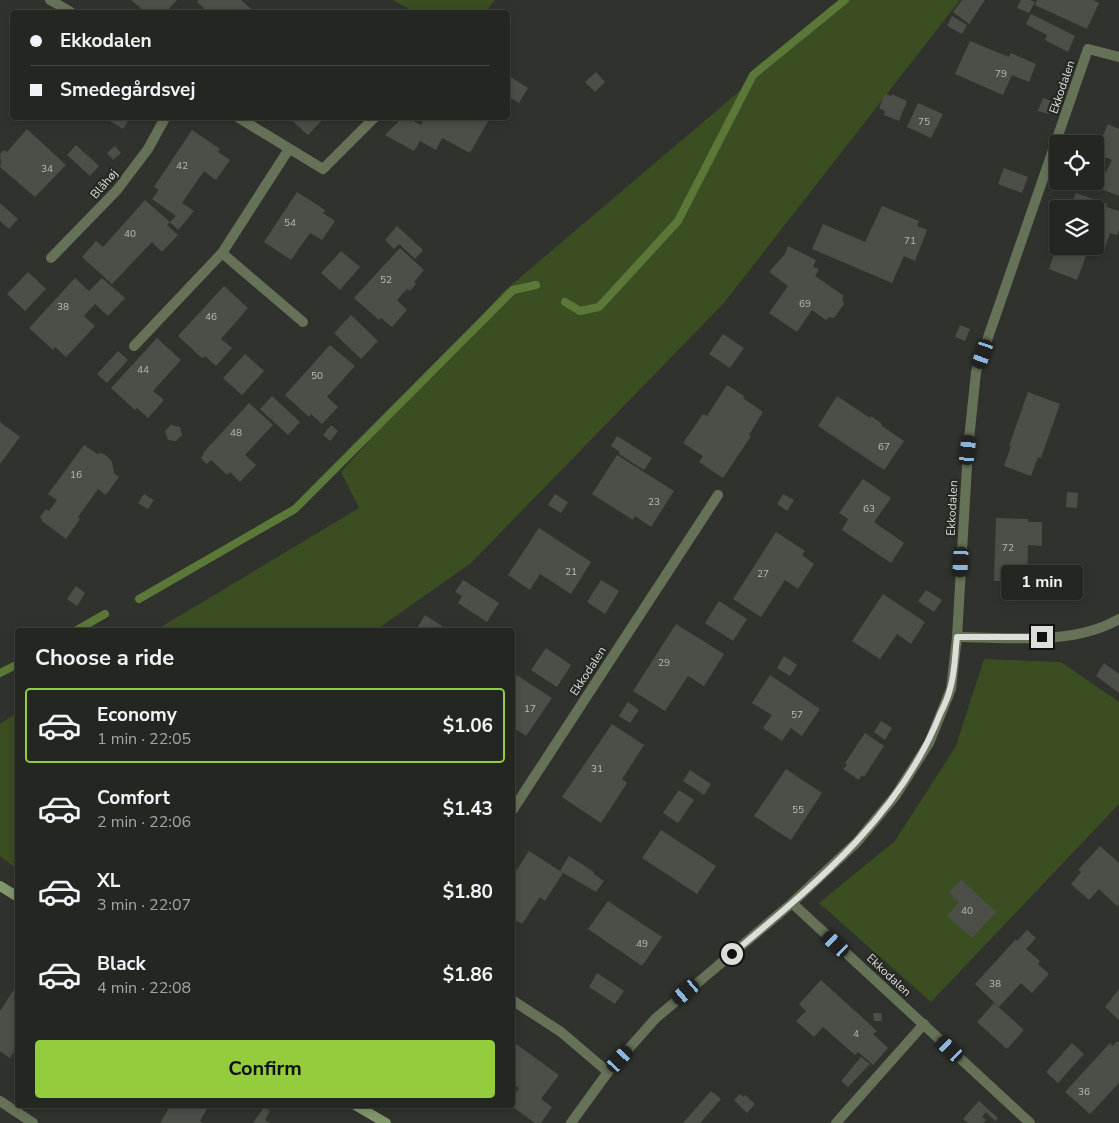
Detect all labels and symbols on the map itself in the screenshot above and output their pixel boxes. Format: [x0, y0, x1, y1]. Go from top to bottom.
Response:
street label: Ekkodalen [1045, 58, 1079, 116]
house number: 79 [995, 67, 1007, 81]
house number: 75 [918, 115, 930, 129]
house number: 42 [176, 159, 188, 173]
house number: 34 [41, 162, 53, 176]
street label: Blåhøj [87, 166, 121, 202]
house number: 54 [284, 216, 296, 230]
house number: 40 [124, 227, 136, 241]
house number: 71 [904, 234, 916, 248]
house number: 52 [380, 273, 392, 287]
house number: 69 [799, 297, 811, 311]
house number: 38 [57, 300, 69, 314]
house number: 46 [205, 310, 217, 324]
car [971, 337, 994, 371]
house number: 44 [137, 363, 149, 377]
house number: 50 [311, 369, 323, 383]
house number: 48 [230, 426, 242, 440]
car [958, 434, 977, 466]
house number: 67 [878, 440, 890, 454]
house number: 16 [70, 468, 82, 482]
street label: Ekkodalen [943, 480, 961, 536]
house number: 23 [648, 495, 660, 509]
house number: 63 [863, 502, 875, 516]
house number: 72 [1002, 541, 1014, 555]
car [952, 547, 969, 577]
callout: 1 min [1001, 564, 1083, 600]
house number: 21 [565, 565, 577, 579]
house number: 27 [757, 567, 769, 581]
route end [1031, 626, 1053, 648]
street label: Ekkodalen [566, 643, 610, 699]
house number: 29 [658, 656, 670, 670]
house number: 17 [524, 702, 536, 716]
house number: 57 [791, 708, 803, 722]
house number: 31 [591, 762, 603, 776]
house number: 55 [792, 803, 804, 817]
house number: 40 [961, 904, 973, 918]
car [819, 928, 852, 960]
house number: 49 [636, 937, 648, 951]
route start [721, 943, 743, 965]
street label: Ekkodalen [863, 950, 915, 1000]
car [669, 977, 702, 1007]
house number: 38 [989, 977, 1001, 991]
house number: 4 [853, 1027, 859, 1041]
car [933, 1033, 966, 1065]
car [604, 1043, 635, 1075]
house number: 36 [1078, 1085, 1090, 1099]

